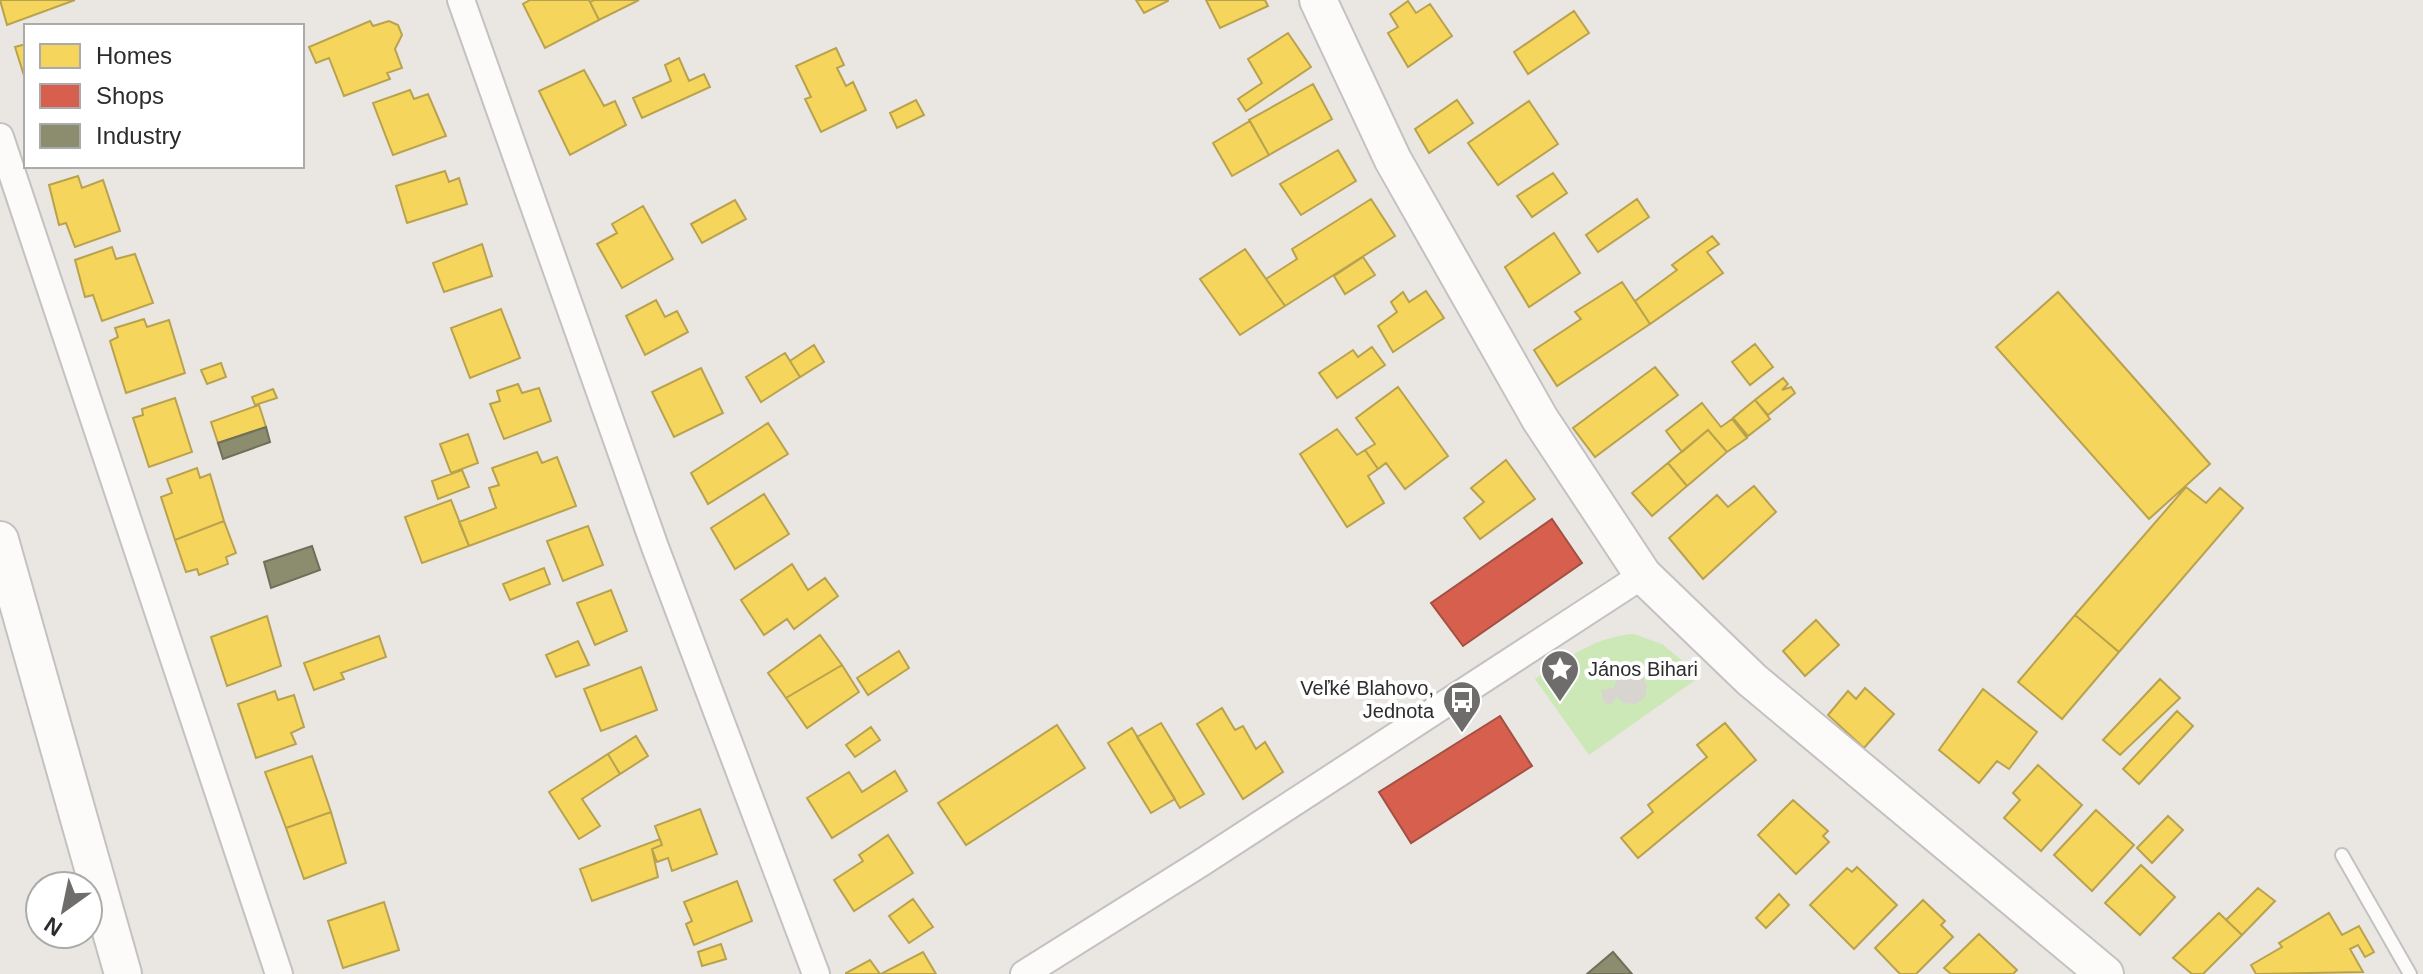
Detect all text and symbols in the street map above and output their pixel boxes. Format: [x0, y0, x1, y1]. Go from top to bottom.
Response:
legend [24, 24, 304, 168]
text: Homes [96, 42, 172, 69]
text: Shops [96, 82, 164, 109]
text: Industry [96, 122, 181, 149]
place icon: János Bihari [1539, 648, 1581, 703]
place label: János Bihari [1588, 658, 1698, 680]
place label: Veľké Blahovo, Jednota [1300, 677, 1435, 722]
bus stop icon: Veľké Blahovo, Jednota [1441, 679, 1483, 734]
north arrow [24, 870, 104, 950]
text: N [40, 912, 67, 941]

